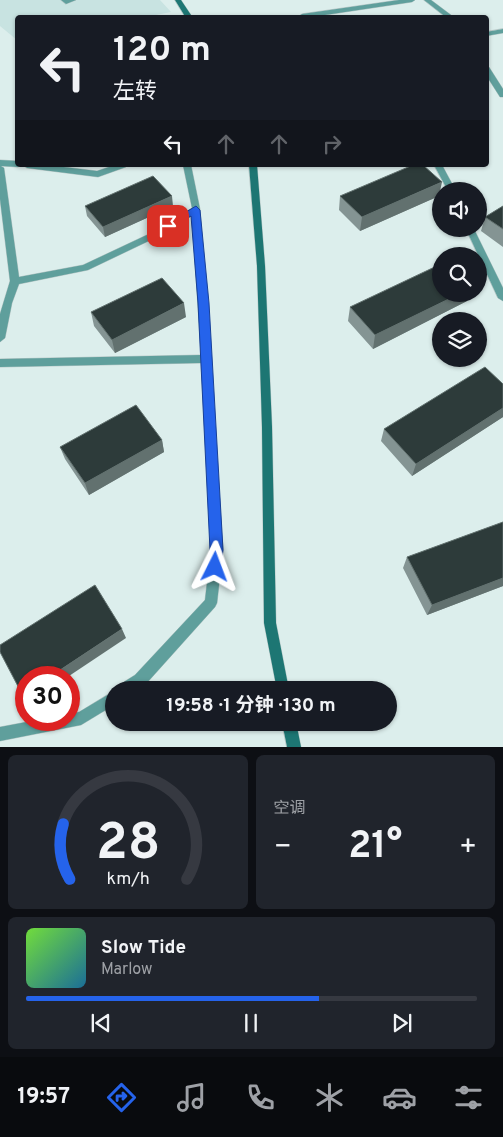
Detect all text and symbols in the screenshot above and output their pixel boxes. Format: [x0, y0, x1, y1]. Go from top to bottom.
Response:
text: 120 m [113, 29, 211, 73]
icon: left [30, 35, 95, 100]
text: 左转 [113, 79, 157, 106]
icon: left [159, 130, 187, 158]
icon: ahead [212, 130, 240, 158]
icon: ahead [265, 130, 293, 158]
icon: right [318, 130, 346, 158]
map controls [432, 182, 487, 367]
button: sound [432, 182, 487, 237]
pin [147, 205, 189, 247]
icon: arrive [154, 212, 182, 240]
button: search [432, 247, 487, 302]
button: layers [432, 312, 487, 367]
position arrow [188, 540, 240, 592]
speed limit sign: 30 [15, 666, 80, 731]
text: 19:58 · 1 分钟 · 130 m [166, 694, 336, 718]
text: 空调 [274, 799, 306, 819]
text: 28 [95, 812, 160, 878]
text: 21° [348, 823, 402, 872]
text: − [274, 830, 292, 866]
text: + [459, 830, 477, 866]
text: km/h [106, 868, 149, 891]
text: Slow Tide [101, 936, 186, 960]
text: Marlow [101, 960, 153, 980]
icon: previous [87, 1009, 115, 1037]
icon: pause [237, 1009, 265, 1037]
icon: next [388, 1009, 416, 1037]
icon: directions [104, 1080, 139, 1115]
icon: music [174, 1080, 209, 1115]
icon: phone [243, 1080, 278, 1115]
icon: climate [312, 1080, 347, 1115]
icon: car [382, 1080, 417, 1115]
icon: filters [451, 1080, 486, 1115]
text: 19:57 [17, 1084, 70, 1111]

